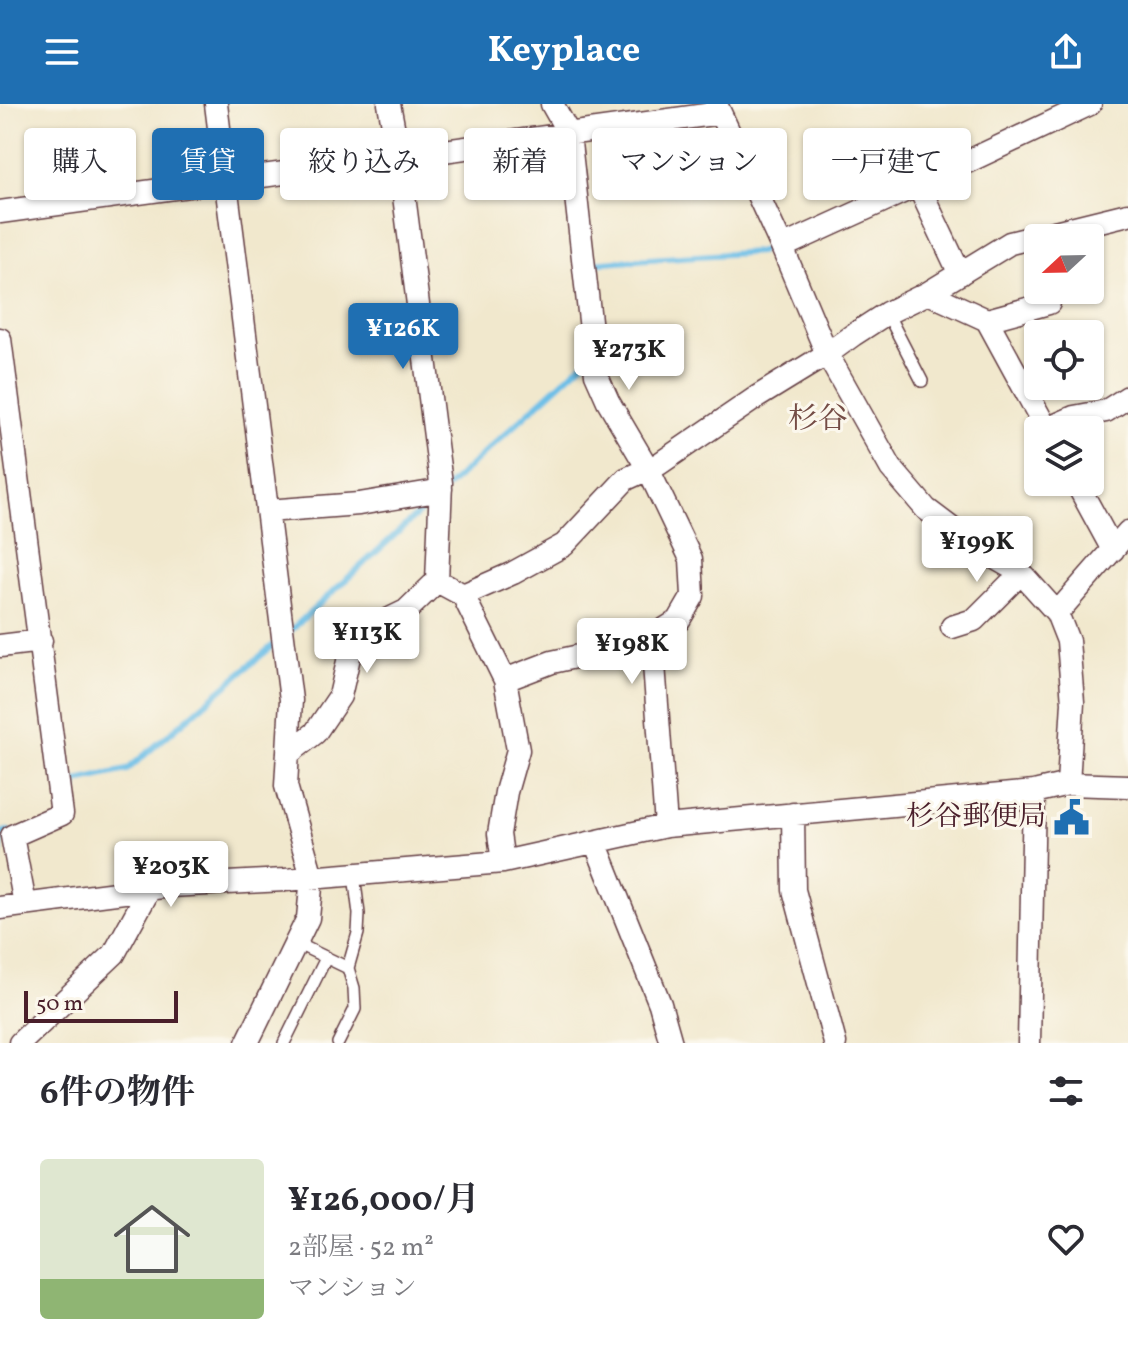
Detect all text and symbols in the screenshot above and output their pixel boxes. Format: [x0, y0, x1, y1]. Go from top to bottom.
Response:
text: Keyplace [488, 27, 640, 77]
icon: menu [40, 30, 84, 74]
icon: share [1044, 30, 1088, 74]
chip: 購入 [24, 128, 136, 200]
chip: 賃貸 [152, 128, 264, 200]
chip: 絞り込み [280, 128, 448, 200]
chip: 新着 [464, 128, 576, 200]
chip: マンション [592, 128, 787, 200]
chip: 一戸建て [803, 128, 971, 200]
north arrow [1024, 224, 1104, 304]
map controls [1024, 224, 1104, 496]
pin: ¥126K [347, 303, 459, 371]
text: ¥126K [366, 311, 440, 347]
button: locate [1024, 320, 1104, 400]
pin: ¥273K [573, 324, 685, 392]
text: ¥273K [592, 332, 666, 368]
district label: 杉谷 [788, 399, 848, 441]
button: layers [1024, 416, 1104, 496]
pin: ¥199K [921, 516, 1033, 584]
text: ¥199K [940, 524, 1014, 560]
pin: ¥113K [311, 607, 423, 675]
text: ¥113K [332, 615, 402, 651]
pin: ¥198K [576, 618, 688, 686]
text: ¥198K [595, 626, 669, 662]
place label: 杉谷郵便局 [906, 798, 1046, 837]
public building icon: 杉谷郵便局 [1053, 798, 1091, 836]
pin: ¥203K [115, 841, 227, 909]
text: ¥203K [132, 849, 210, 885]
scale bar [24, 987, 178, 1023]
text: 50 m [36, 989, 83, 1020]
icon: filters [1044, 1069, 1088, 1113]
text: 6件の物件 [40, 1071, 195, 1118]
text: ¥126,000/月 [288, 1178, 480, 1225]
icon: home [104, 1191, 200, 1287]
icon: heart [1044, 1217, 1088, 1261]
text: 2部屋 · 52 m² [288, 1230, 434, 1266]
text: マンション [288, 1271, 417, 1307]

